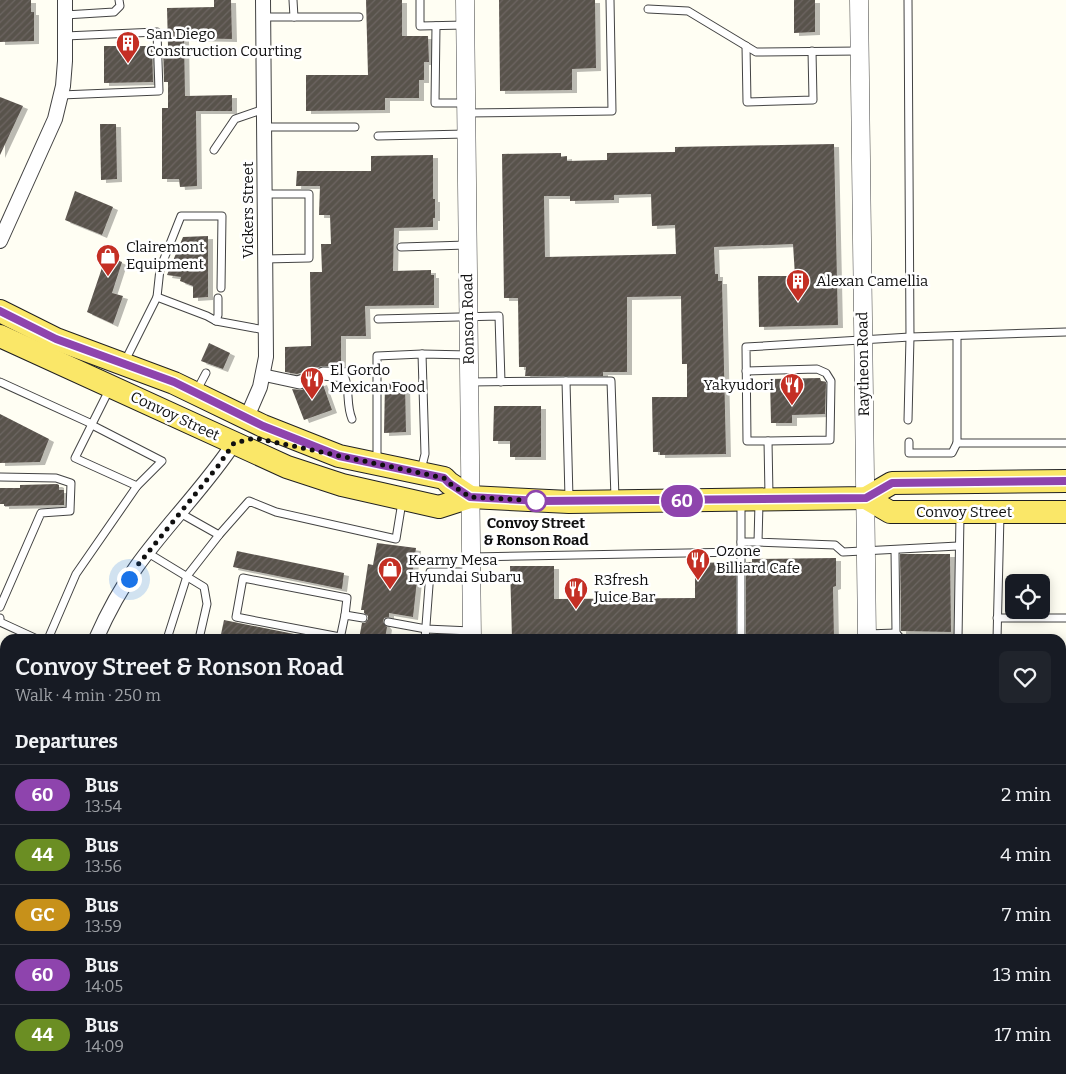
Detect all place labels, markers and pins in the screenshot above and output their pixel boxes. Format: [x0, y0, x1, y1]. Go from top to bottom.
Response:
place label: San Diego Construction Courting [146, 25, 302, 60]
building icon: San Diego Construction Courting [115, 30, 141, 64]
place label: Clairemont Equipment [126, 238, 205, 273]
shop icon: Clairemont Equipment [95, 243, 121, 277]
building icon: Alexan Camellia [785, 268, 811, 302]
place label: Alexan Camellia [816, 272, 928, 290]
place label: El Gordo Mexican Food [330, 361, 425, 396]
restaurant icon: El Gordo Mexican Food [299, 366, 325, 400]
restaurant icon: Yakyudori [779, 372, 805, 406]
place label: Yakyudori [703, 376, 775, 394]
marker: Convoy Street & Ronson Road [525, 490, 547, 512]
place label: Convoy Street & Ronson Road [483, 514, 589, 549]
place label: Ozone Billiard Cafe [716, 542, 800, 577]
restaurant icon: Ozone Billiard Cafe [685, 547, 711, 581]
place label: Kearny Mesa Hyundai Subaru [408, 551, 521, 586]
shop icon: Kearny Mesa Hyundai Subaru [377, 556, 403, 590]
place label: R3fresh Juice Bar [593, 571, 656, 606]
restaurant icon: R3fresh Juice Bar [563, 576, 589, 610]

